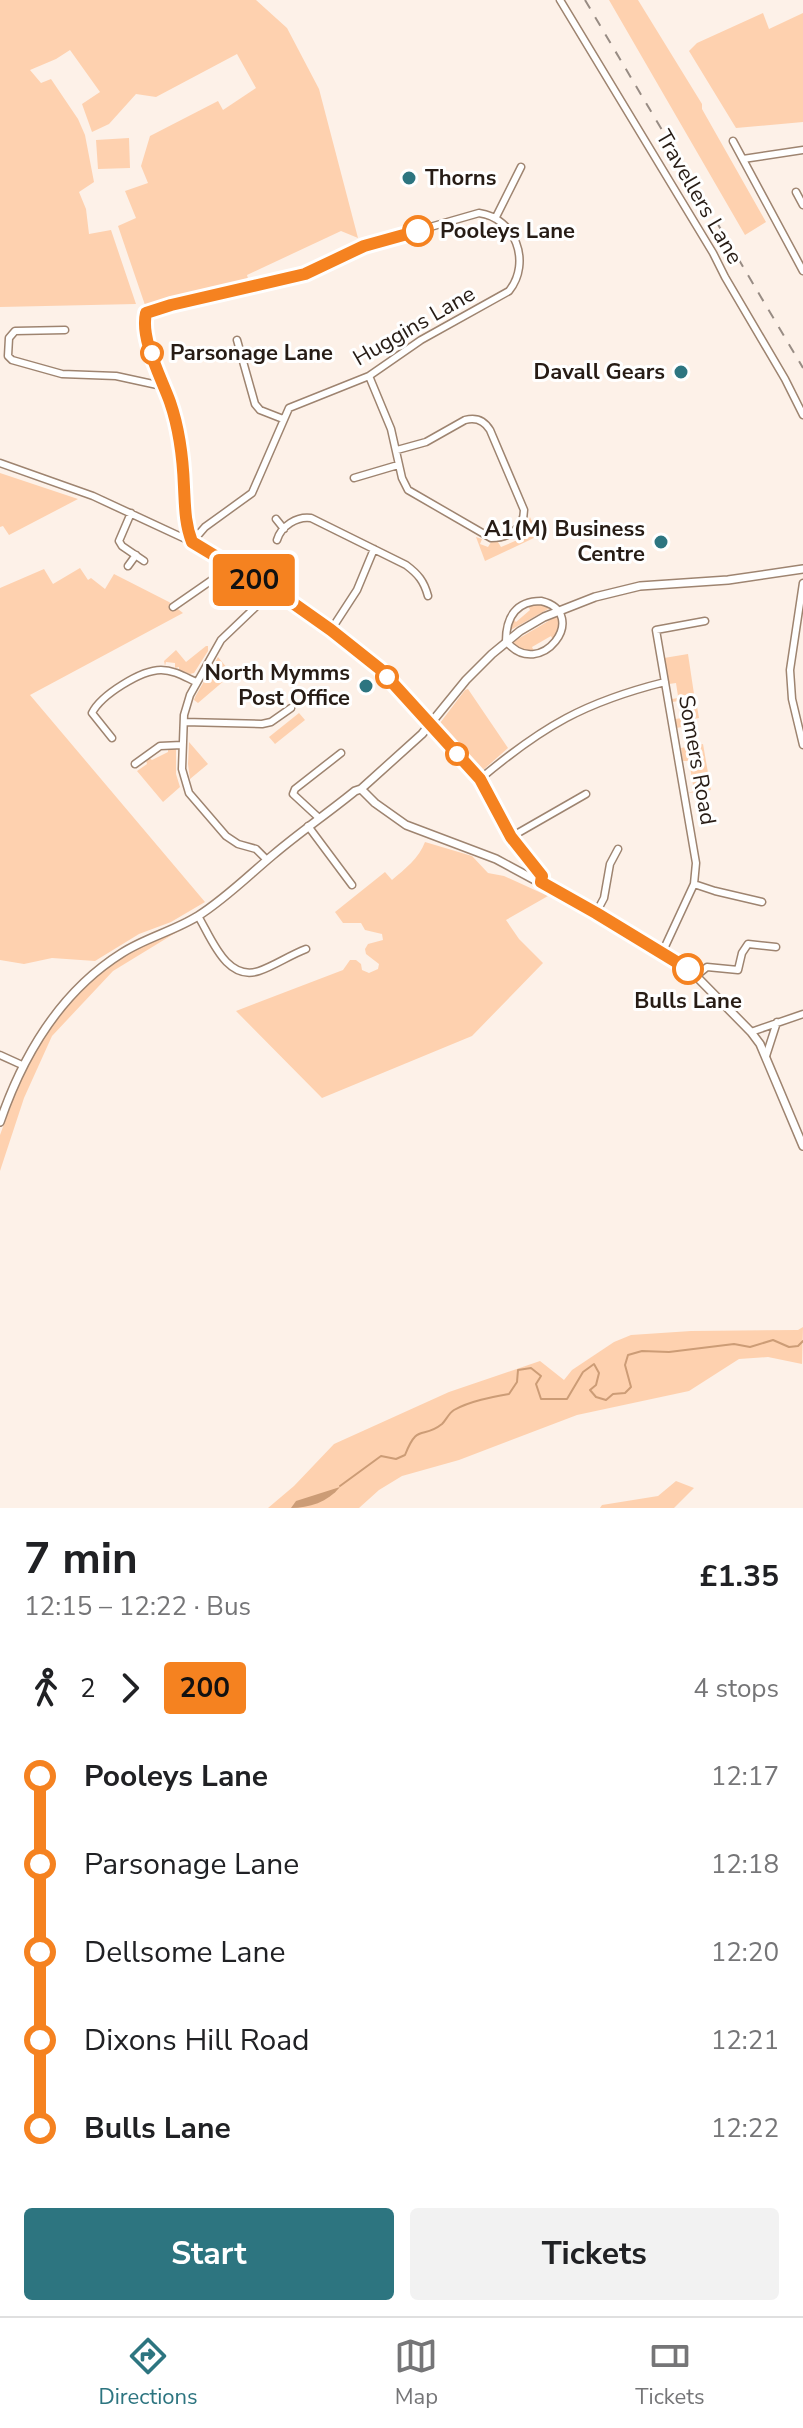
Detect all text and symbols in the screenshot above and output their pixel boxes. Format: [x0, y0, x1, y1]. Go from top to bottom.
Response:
street label: Travellers Lane [648, 124, 750, 270]
place label: Thorns [425, 163, 496, 193]
marker: Thorns [400, 169, 418, 187]
marker: Pooleys Lane [403, 216, 433, 246]
place label: Pooleys Lane [440, 216, 575, 246]
street label: Huggins Lane [347, 279, 481, 373]
place label: Parsonage Lane [170, 338, 333, 368]
marker: Parsonage Lane [141, 342, 163, 364]
place label: Davall Gears [534, 357, 665, 387]
marker: Davall Gears [672, 363, 690, 381]
place label: A1(M) Business Centre [484, 514, 645, 569]
marker: A1(M) Business Centre [652, 533, 670, 551]
line badge: 200 [208, 554, 300, 606]
text: 200 [229, 561, 279, 599]
place label: North Mymms Post Office [204, 658, 350, 713]
unlabelled marker [376, 666, 398, 688]
marker: North Mymms Post Office [357, 677, 375, 695]
street label: Somers Road [671, 693, 723, 827]
unlabelled marker [446, 743, 468, 765]
marker: Bulls Lane [673, 954, 703, 984]
place label: Bulls Lane [634, 986, 742, 1016]
text: 7 min [24, 1529, 138, 1589]
text: £1.35 [700, 1556, 779, 1597]
text: 12:15 – 12:22 · Bus [24, 1589, 251, 1624]
icon: walk [24, 1666, 68, 1710]
icon: forward [108, 1666, 152, 1710]
text: 200 [180, 1669, 230, 1707]
text: 2 [80, 1671, 96, 1706]
text: 4 stops [693, 1671, 779, 1706]
text: Pooleys Lane [84, 1756, 268, 1797]
text: 12:17 [711, 1759, 779, 1794]
text: Parsonage Lane [84, 1844, 299, 1885]
text: 12:18 [711, 1847, 779, 1882]
text: Dellsome Lane [84, 1932, 285, 1973]
text: 12:20 [711, 1935, 779, 1970]
text: Dixons Hill Road [84, 2020, 310, 2061]
text: 12:21 [711, 2023, 779, 2058]
text: Bulls Lane [84, 2108, 231, 2149]
text: 12:22 [711, 2111, 779, 2146]
button: Start [24, 2208, 394, 2300]
button: Tickets [410, 2208, 779, 2300]
tab: Directions [98, 2334, 198, 2412]
tab: Map [394, 2334, 438, 2412]
tab: Tickets [635, 2334, 705, 2412]

